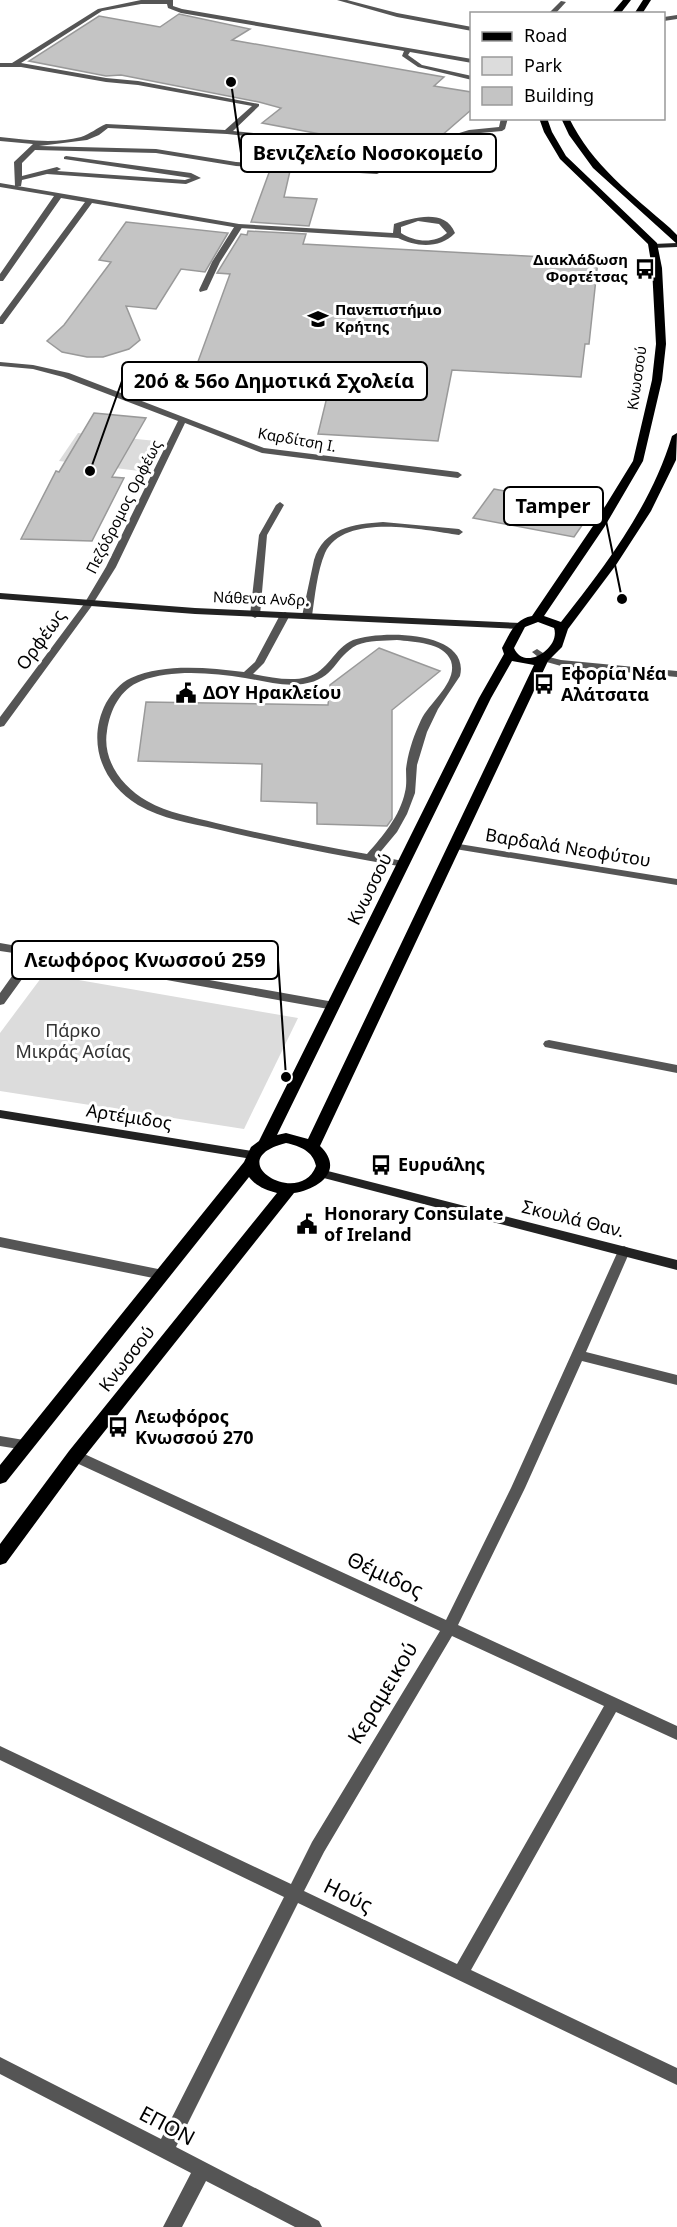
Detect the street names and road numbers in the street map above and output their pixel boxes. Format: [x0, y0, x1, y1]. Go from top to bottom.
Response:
street label: Κνωσσού [622, 344, 650, 411]
street label: Καρδίτση Ι. [256, 422, 338, 456]
street label: Πεζόδρομος Ορφέως [81, 436, 166, 577]
street label: Νάθενα Ανδρ. [213, 586, 309, 610]
street label: Ορφέως [10, 604, 70, 675]
street label: Βαρδαλά Νεοφύτου [484, 822, 653, 872]
street label: Κνωσσού [341, 848, 397, 929]
street label: Αρτέμιδος [85, 1097, 174, 1135]
street label: Σκουλά Θαν. [520, 1194, 627, 1242]
street label: Κνωσσού [93, 1320, 160, 1396]
street label: Θέμιδος [343, 1544, 428, 1604]
street label: Κεραμεικού [341, 1636, 424, 1749]
street label: Ηούς [319, 1871, 378, 1919]
street label: ΕΠΟΝ [135, 2099, 200, 2151]

